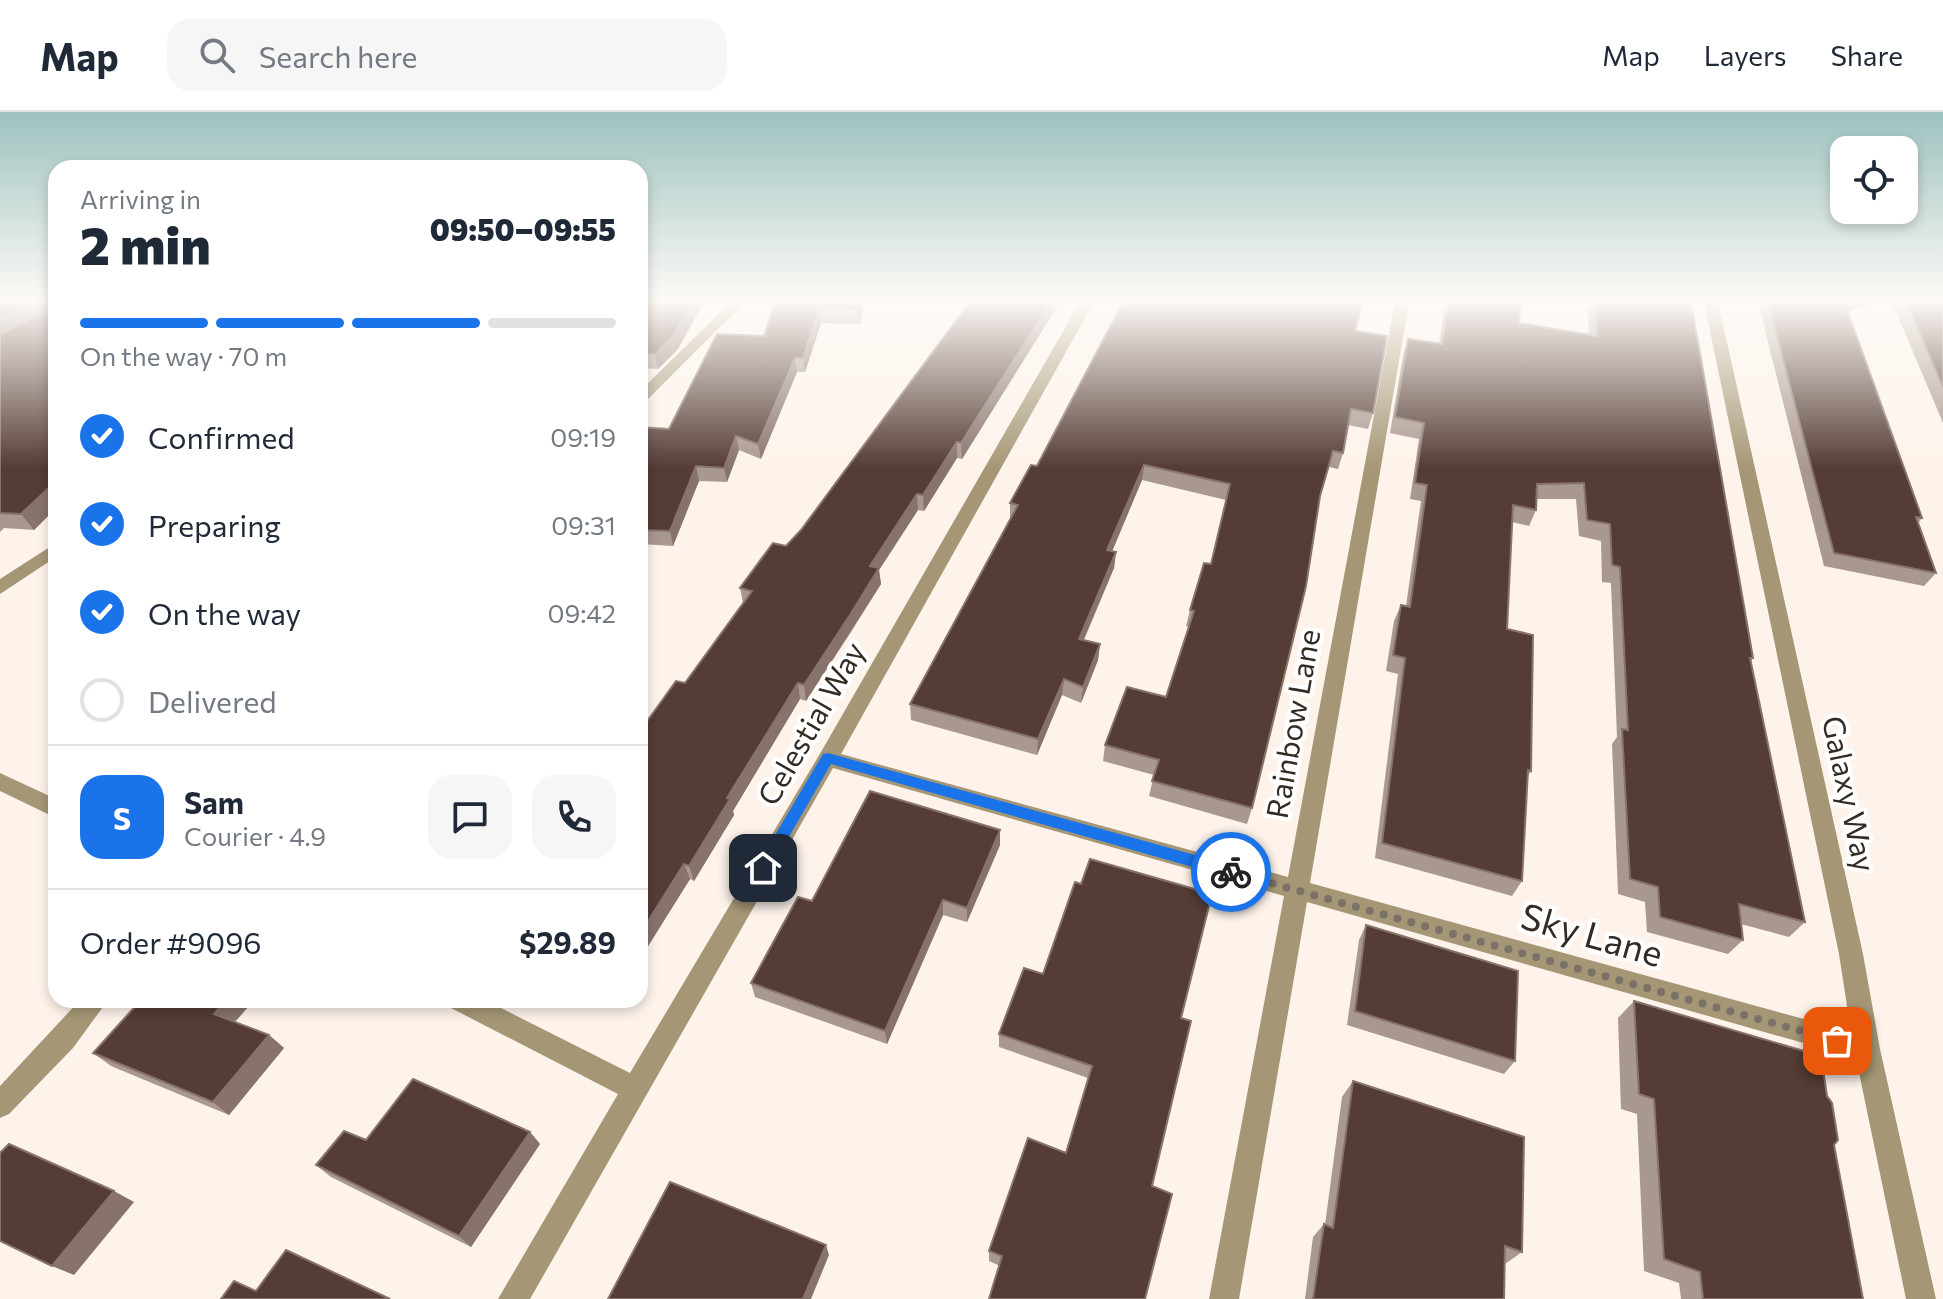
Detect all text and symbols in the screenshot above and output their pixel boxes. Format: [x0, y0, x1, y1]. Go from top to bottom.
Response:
search box [167, 19, 727, 91]
text: Map [40, 32, 119, 79]
icon: search [195, 33, 239, 77]
text: Search here [259, 37, 417, 74]
text: Map [1602, 38, 1660, 72]
text: Layers [1704, 38, 1786, 72]
text: Share [1830, 38, 1903, 72]
map controls [1830, 136, 1918, 224]
button: locate [1830, 136, 1918, 224]
text: Arriving in [80, 183, 201, 214]
text: 09:50–09:55 [430, 210, 616, 247]
text: 2 min [80, 212, 211, 276]
text: On the way · 70 m [80, 340, 287, 371]
icon: check [80, 414, 124, 458]
text: Confirmed [148, 418, 295, 455]
text: 09:19 [550, 421, 616, 452]
icon: check [80, 502, 124, 546]
text: Preparing [148, 506, 281, 543]
text: 09:31 [551, 509, 616, 540]
icon: check [80, 590, 124, 634]
text: On the way [148, 594, 301, 631]
text: 09:42 [547, 597, 616, 628]
street label: Rainbow Lane [1257, 626, 1326, 821]
street label: Celestial Way [748, 635, 871, 811]
text: Delivered [148, 682, 277, 719]
street label: Galaxy Way [1816, 712, 1885, 875]
button: chat [428, 775, 512, 859]
button: phone [532, 775, 616, 859]
text: Sam [184, 783, 244, 820]
text: S [113, 799, 131, 836]
text: Courier · 4.9 [184, 820, 326, 851]
courier [1191, 832, 1271, 912]
pin [729, 834, 797, 902]
icon: home [741, 846, 785, 890]
icon: bike [1209, 850, 1253, 894]
street label: Sky Lane [1517, 892, 1668, 974]
text: Order #9096 [80, 923, 262, 960]
text: $29.89 [519, 923, 616, 960]
pin [1803, 1007, 1871, 1075]
icon: bag [1815, 1019, 1859, 1063]

